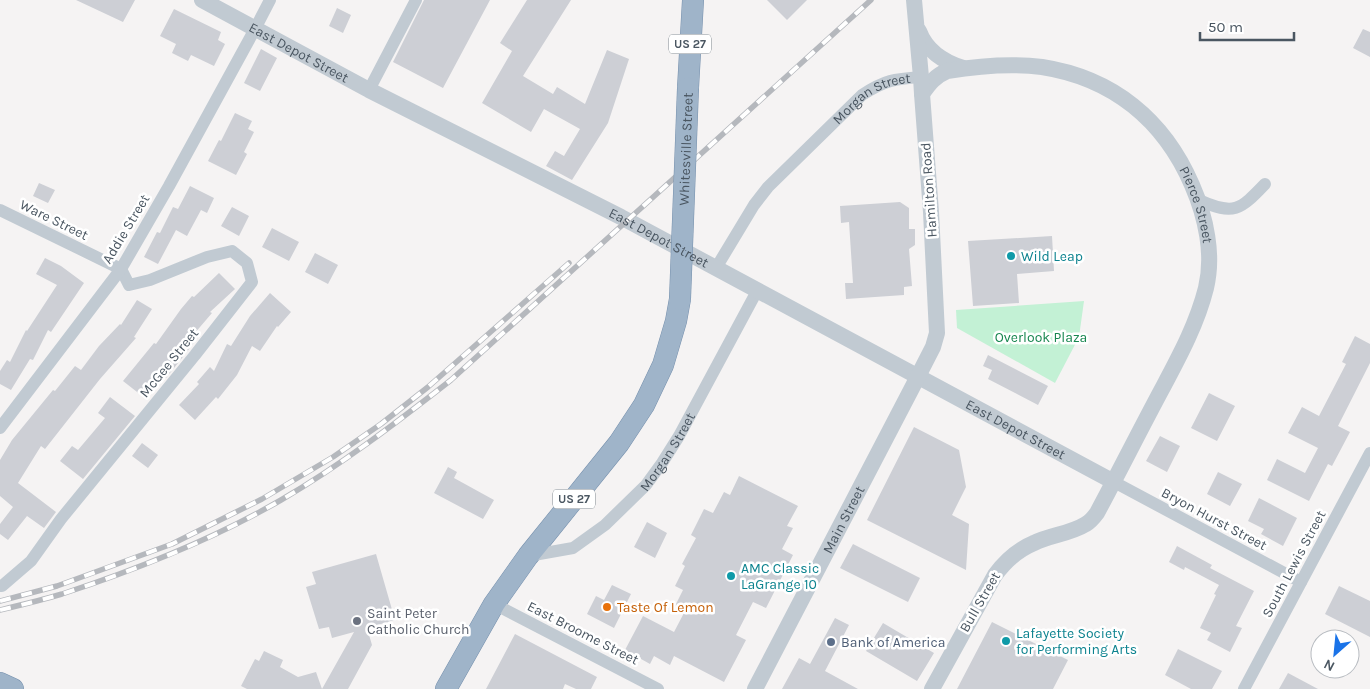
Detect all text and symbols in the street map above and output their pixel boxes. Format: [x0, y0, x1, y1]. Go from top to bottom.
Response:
scale bar [1200, 10, 1294, 42]
street label: East Depot Street [246, 18, 352, 86]
text: 50 m [1208, 18, 1243, 36]
road number: US 27 [669, 34, 711, 54]
street label: Morgan Street [829, 69, 911, 128]
street label: Whitesville Street [675, 92, 696, 206]
street label: Hamilton Road [917, 142, 941, 238]
street label: Pierce Street [1176, 163, 1217, 244]
street label: Addie Street [99, 191, 153, 267]
street label: Ware Street [17, 196, 91, 244]
street label: East Depot Street [606, 204, 712, 271]
place label: Wild Leap [1021, 248, 1083, 265]
marker: Wild Leap [1005, 250, 1017, 262]
street label: McGee Street [136, 325, 202, 401]
park label: Overlook Plaza [995, 329, 1087, 346]
street label: East Depot Street [963, 395, 1069, 463]
street label: Morgan Street [636, 409, 699, 494]
street label: Main Street [819, 483, 868, 556]
street label: Bryon Hurst Street [1158, 484, 1270, 554]
road number: US 27 [553, 489, 595, 508]
street label: South Lewis Street [1259, 508, 1329, 620]
place label: AMC Classic LaGrange 10 [741, 560, 819, 593]
street label: Bull Street [956, 569, 1004, 635]
marker: AMC Classic LaGrange 10 [725, 570, 737, 582]
street label: East Broome Street [525, 598, 641, 668]
place label: Taste Of Lemon [617, 599, 714, 616]
marker: Taste Of Lemon [601, 601, 613, 613]
place label: Saint Peter Catholic Church [367, 605, 470, 638]
marker: Saint Peter Catholic Church [351, 615, 363, 627]
place label: Lafayette Society for Performing Arts [1016, 625, 1137, 658]
north arrow [1310, 629, 1360, 679]
place label: Bank of America [841, 634, 945, 651]
marker: Lafayette Society for Performing Arts [1000, 635, 1012, 647]
marker: Bank of America [825, 636, 837, 648]
text: N [1321, 655, 1338, 675]

